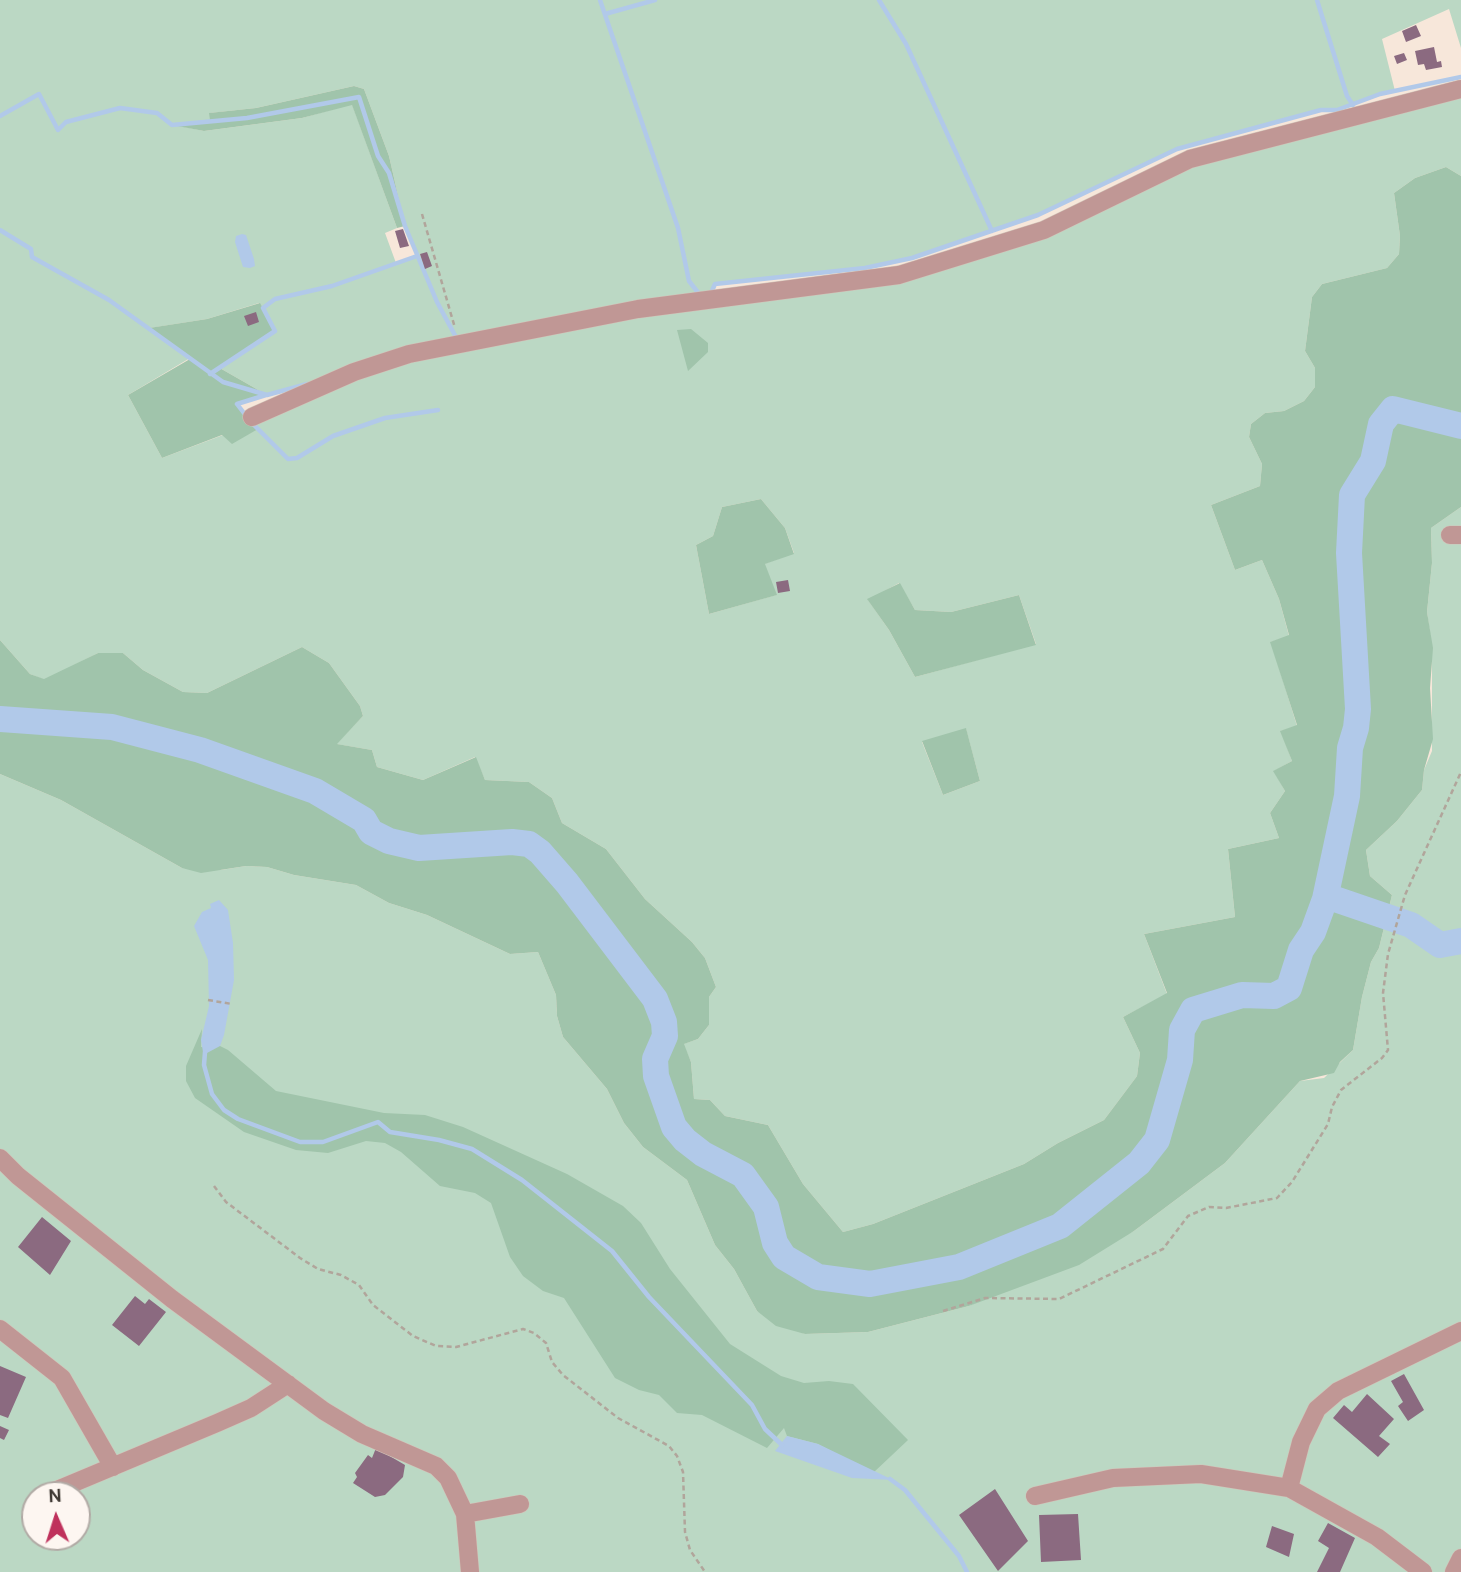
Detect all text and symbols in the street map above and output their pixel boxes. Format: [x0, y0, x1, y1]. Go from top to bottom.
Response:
north arrow [21, 1481, 91, 1551]
text: N [48, 1485, 62, 1509]

